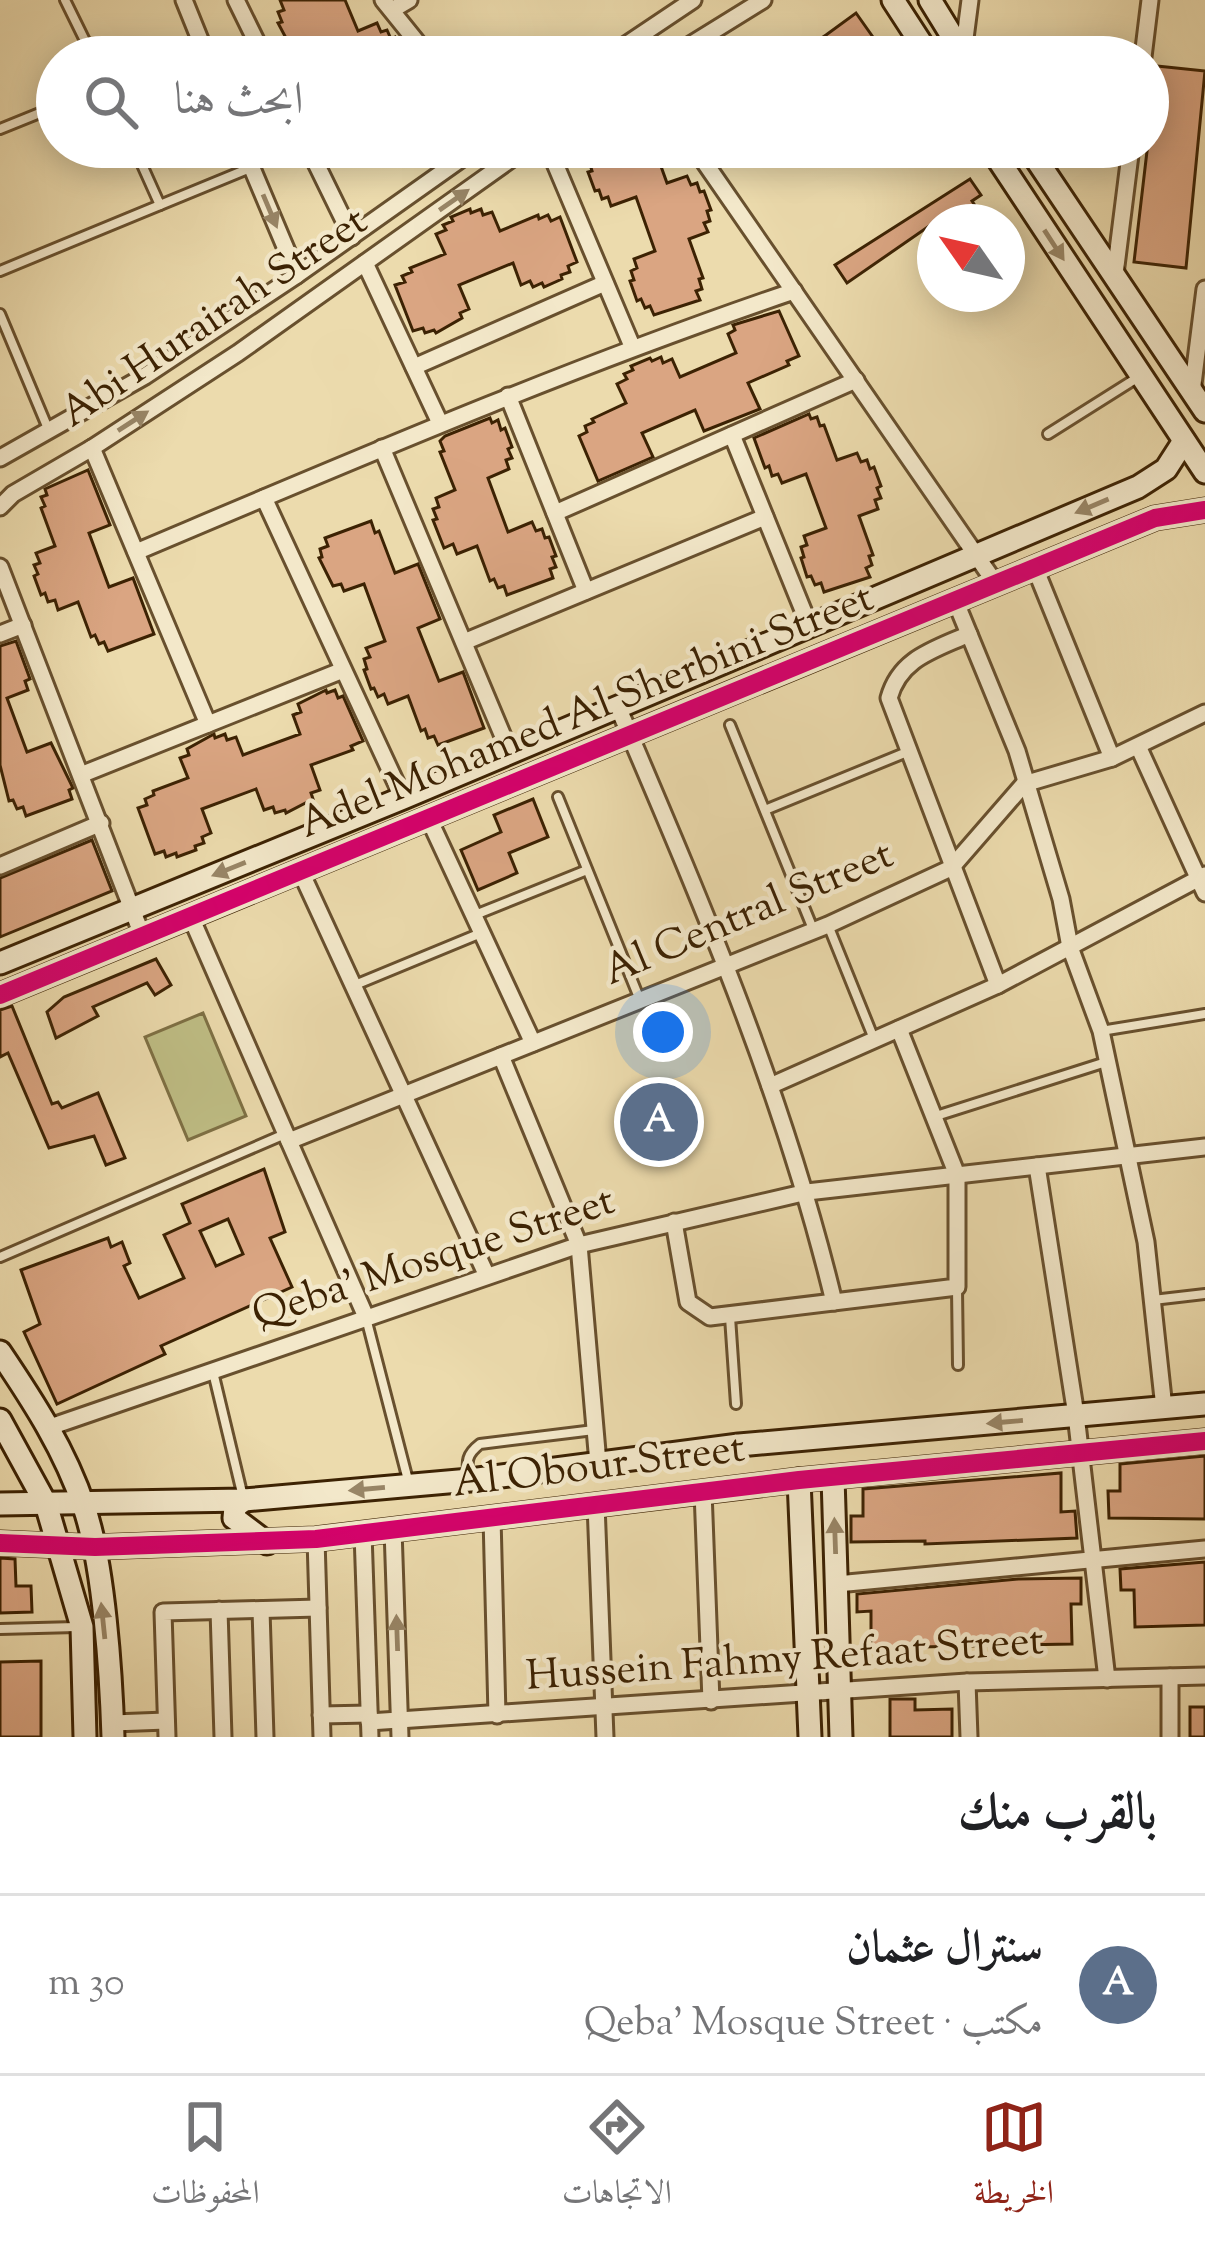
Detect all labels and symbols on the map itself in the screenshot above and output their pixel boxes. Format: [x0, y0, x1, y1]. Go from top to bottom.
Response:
one-way arrow [438, 188, 470, 212]
street label: Abi Hurairah Street [49, 194, 381, 444]
one-way arrow [261, 194, 280, 230]
north arrow [917, 204, 1025, 312]
one-way arrow [1043, 228, 1065, 261]
one-way arrow [117, 410, 150, 432]
one-way arrow [1073, 497, 1109, 516]
street label: Adel Mohamed Al Sherbini Street [291, 570, 883, 856]
street label: Al Central Street [595, 827, 903, 1003]
one-way arrow [211, 860, 247, 879]
your location [633, 1002, 693, 1062]
pin: A [620, 1077, 698, 1167]
street label: Qeba' Mosque Street [245, 1173, 623, 1347]
one-way arrow [986, 1413, 1023, 1432]
street label: Al Obour Street [450, 1420, 748, 1516]
one-way arrow [347, 1480, 385, 1499]
one-way arrow [826, 1516, 845, 1554]
one-way arrow [93, 1601, 112, 1639]
one-way arrow [387, 1613, 406, 1651]
street label: Hussein Fahmy Refaat Street [524, 1613, 1046, 1709]

